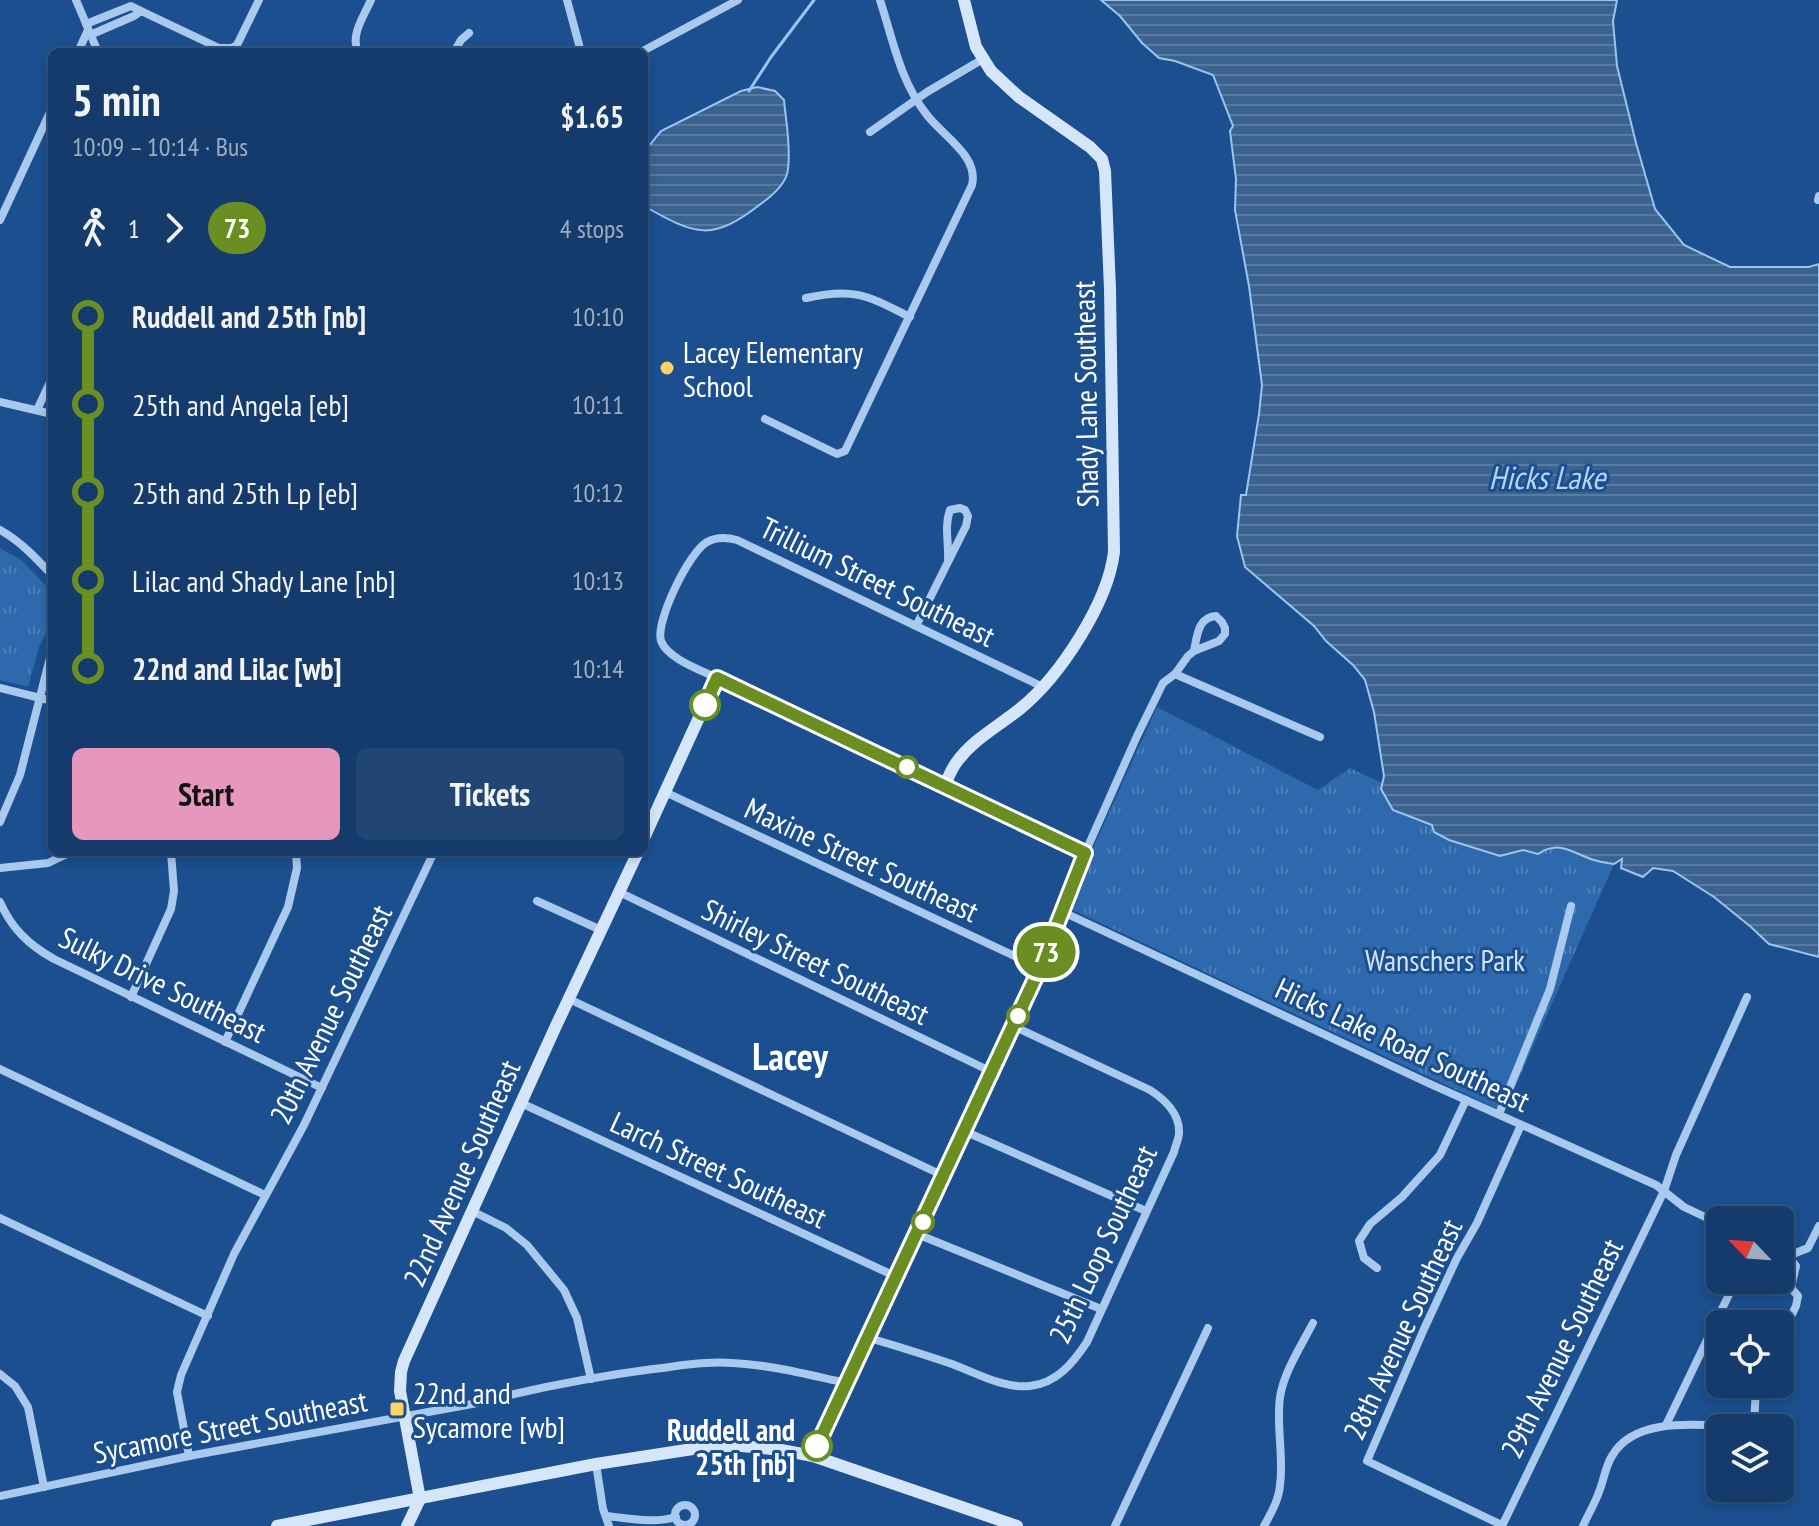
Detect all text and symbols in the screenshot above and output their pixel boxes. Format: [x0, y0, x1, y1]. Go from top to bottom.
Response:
text: 5 min [72, 71, 161, 128]
text: $1.65 [560, 97, 624, 136]
text: 10:09 – 10:14 · Bus [72, 130, 248, 163]
icon: walk [72, 206, 116, 250]
icon: forward [152, 206, 196, 250]
text: 73 [224, 209, 250, 246]
text: 1 [128, 212, 140, 245]
text: 4 stops [560, 212, 624, 245]
street label: Shady Lane Southeast [1064, 280, 1106, 508]
text: Ruddell and 25th [nb] [132, 297, 366, 336]
text: 10:10 [572, 300, 624, 333]
place label: Lacey Elementary School [683, 332, 864, 405]
marker: Lacey Elementary School [658, 359, 676, 377]
text: 25th and Angela [eb] [132, 385, 349, 424]
text: 10:11 [572, 388, 624, 421]
water label: Hicks Lake [1489, 456, 1607, 498]
text: 25th and 25th Lp [eb] [132, 473, 358, 512]
text: 10:12 [572, 476, 624, 509]
street label: Trillium Street Southeast [754, 507, 1002, 655]
text: Lilac and Shady Lane [nb] [132, 561, 396, 600]
text: 10:13 [572, 564, 624, 597]
text: 22nd and Lilac [wb] [132, 649, 342, 688]
text: 10:14 [572, 652, 624, 685]
unlabelled marker [690, 690, 720, 720]
button: Start [72, 748, 340, 840]
button: Tickets [356, 748, 624, 840]
unlabelled marker [896, 756, 918, 778]
street label: Maxine Street Southeast [739, 788, 986, 931]
street label: Shirley Street Southeast [696, 889, 937, 1033]
street label: 20th Avenue Southeast [260, 897, 400, 1130]
street label: Sulky Drive Southeast [53, 917, 273, 1051]
line badge: 73 [1010, 926, 1082, 978]
text: 73 [1033, 933, 1059, 970]
park label: Wanschers Park [1365, 940, 1525, 979]
street label: Hicks Lake Road Southeast [1270, 968, 1537, 1120]
unlabelled marker [1007, 1005, 1029, 1027]
district label: Lacey [752, 1031, 829, 1080]
street label: 22nd Avenue Southeast [394, 1053, 529, 1292]
street label: Larch Street Southeast [605, 1102, 834, 1236]
street label: 25th Loop Southeast [1039, 1138, 1165, 1349]
north arrow [1706, 1206, 1794, 1294]
map controls [1706, 1206, 1794, 1502]
unlabelled marker [912, 1211, 934, 1233]
street label: 28th Avenue Southeast [1334, 1212, 1471, 1446]
street label: 29th Avenue Southeast [1491, 1231, 1631, 1464]
button: locate [1706, 1310, 1794, 1398]
place label: 22nd and Sycamore [wb] [413, 1373, 565, 1446]
street label: Sycamore Street Southeast [90, 1380, 371, 1472]
marker: 22nd and Sycamore [wb] [388, 1400, 406, 1418]
place label: Ruddell and 25th [nb] [667, 1410, 795, 1483]
button: layers [1706, 1414, 1794, 1502]
marker: Ruddell and 25th [nb] [802, 1431, 832, 1461]

